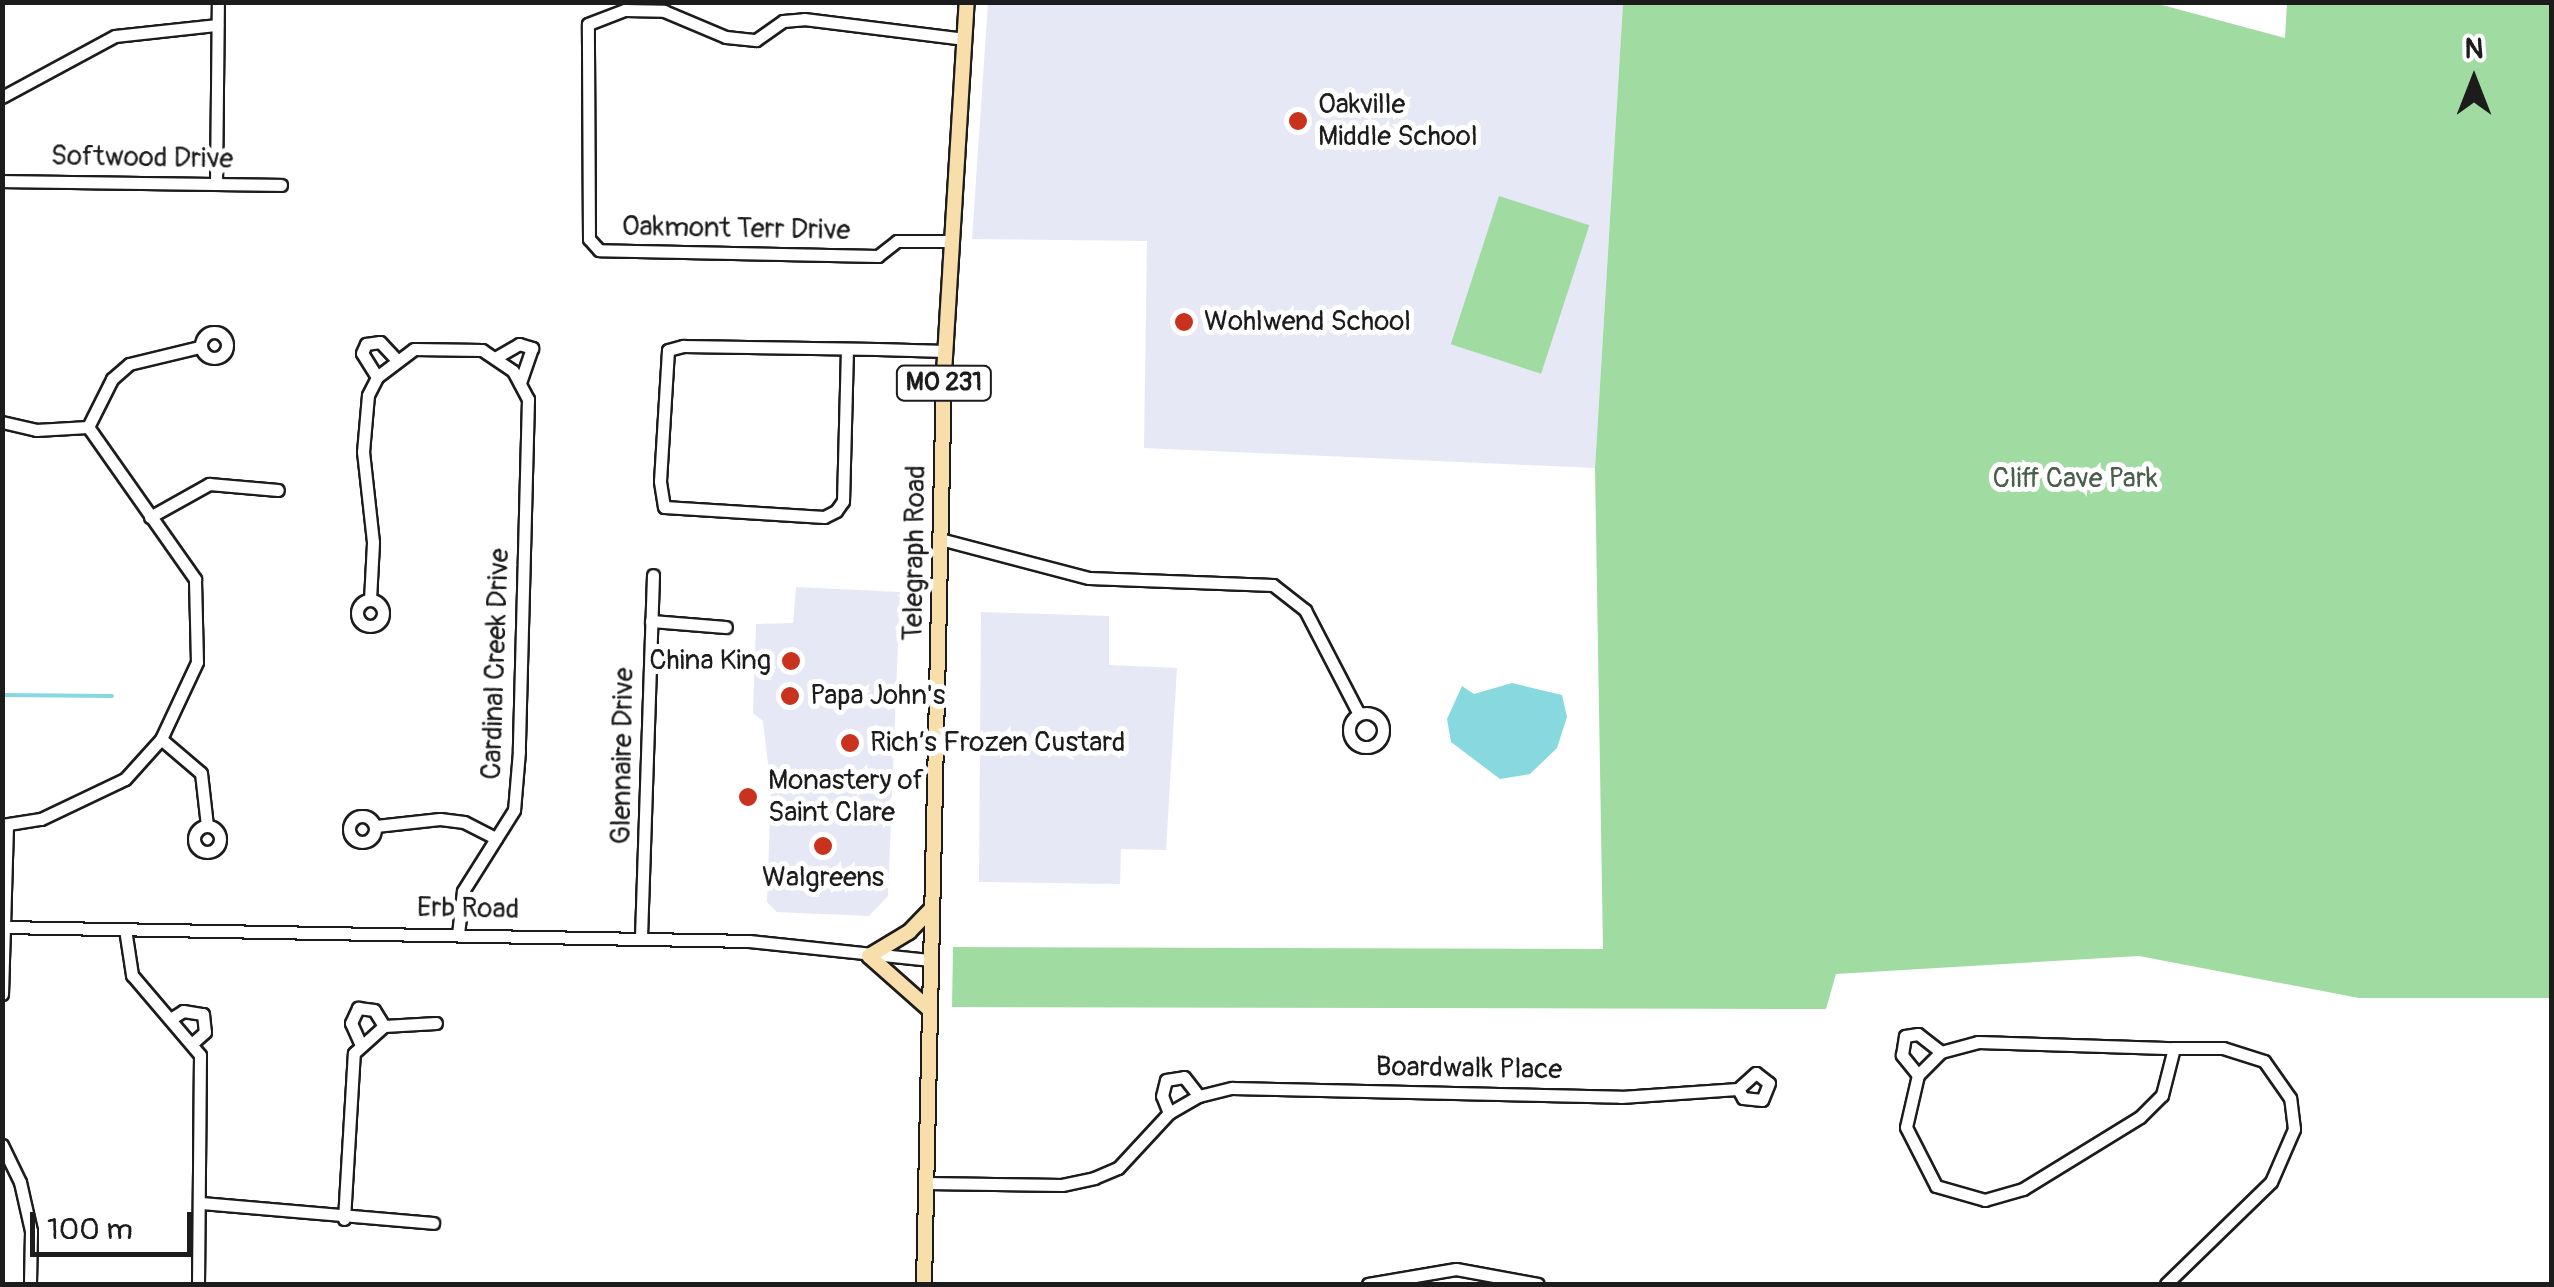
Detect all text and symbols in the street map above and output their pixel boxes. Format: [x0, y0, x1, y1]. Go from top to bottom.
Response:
north arrow [2424, 30, 2524, 130]
text: N [2465, 32, 2483, 67]
place label: Oakville Middle School [1318, 88, 1478, 154]
marker: Oakville Middle School [1287, 110, 1309, 132]
street label: Softwood Drive [50, 140, 234, 176]
street label: Oakmont Terr Drive [621, 210, 851, 248]
place label: Wohlwend School [1204, 305, 1411, 339]
marker: Wohlwend School [1173, 311, 1195, 333]
road number: MO 231 [894, 363, 994, 403]
park label: Cliff Cave Park [1992, 462, 2158, 496]
street label: Telegraph Road [897, 465, 933, 641]
street label: Cardinal Creek Drive [475, 548, 517, 780]
place label: China King [649, 644, 771, 678]
marker: China King [780, 650, 802, 672]
street label: Glennaire Drive [605, 667, 641, 845]
place label: Papa John's [810, 679, 945, 713]
marker: Papa John's [779, 685, 801, 707]
place label: Rich’s Frozen Custard [870, 726, 1125, 760]
marker: Rich’s Frozen Custard [839, 732, 861, 754]
place label: Monastery of Saint Clare [768, 764, 924, 830]
marker: Monastery of Saint Clare [737, 786, 759, 808]
marker: Walgreens [812, 835, 834, 857]
place label: Walgreens [762, 861, 884, 895]
street label: Erb Road [417, 891, 519, 927]
street label: Boardwalk Place [1375, 1051, 1563, 1087]
scale bar [35, 1192, 198, 1254]
text: 100 m [47, 1211, 133, 1248]

